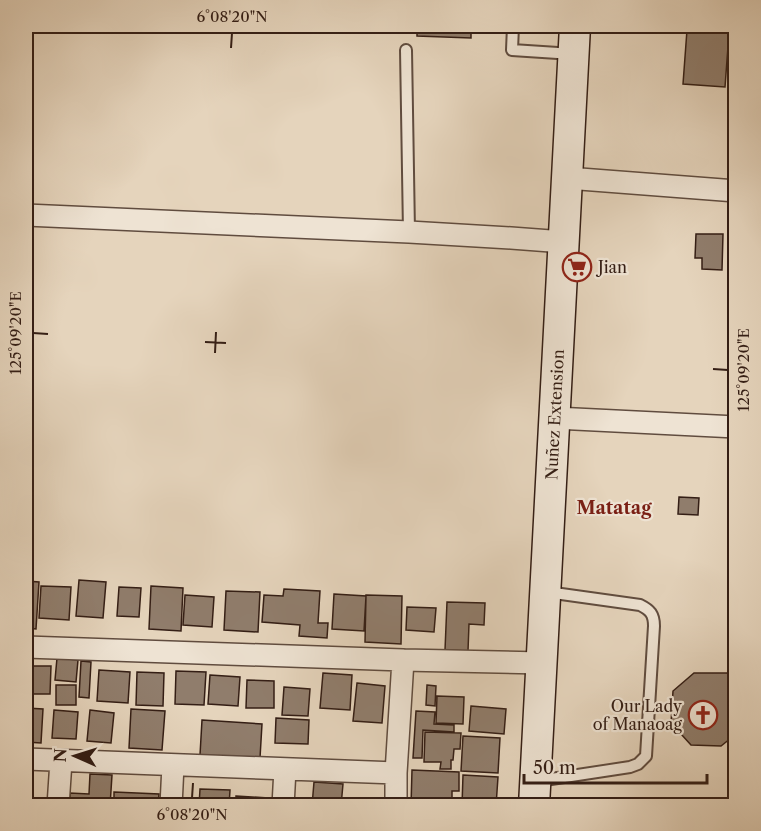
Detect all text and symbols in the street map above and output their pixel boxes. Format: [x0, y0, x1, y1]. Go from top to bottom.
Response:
text: 6°08'20"N [196, 7, 268, 26]
supermarket icon: Jian [561, 251, 593, 283]
place label: Jian [595, 257, 627, 277]
text: 125°09'20"E [6, 291, 25, 375]
text: 125°09'20"E [734, 328, 753, 412]
street label: Nuñez Extension [541, 349, 568, 480]
district label: Matatag [576, 497, 652, 519]
place label: Our Lady of Manaoag [593, 696, 683, 734]
church icon: Our Lady of Manaoag [687, 699, 719, 731]
north arrow [45, 726, 105, 786]
scale bar [524, 747, 707, 785]
text: N [50, 748, 70, 763]
text: 50 m [533, 757, 576, 779]
text: 6°08'20"N [156, 805, 228, 824]

